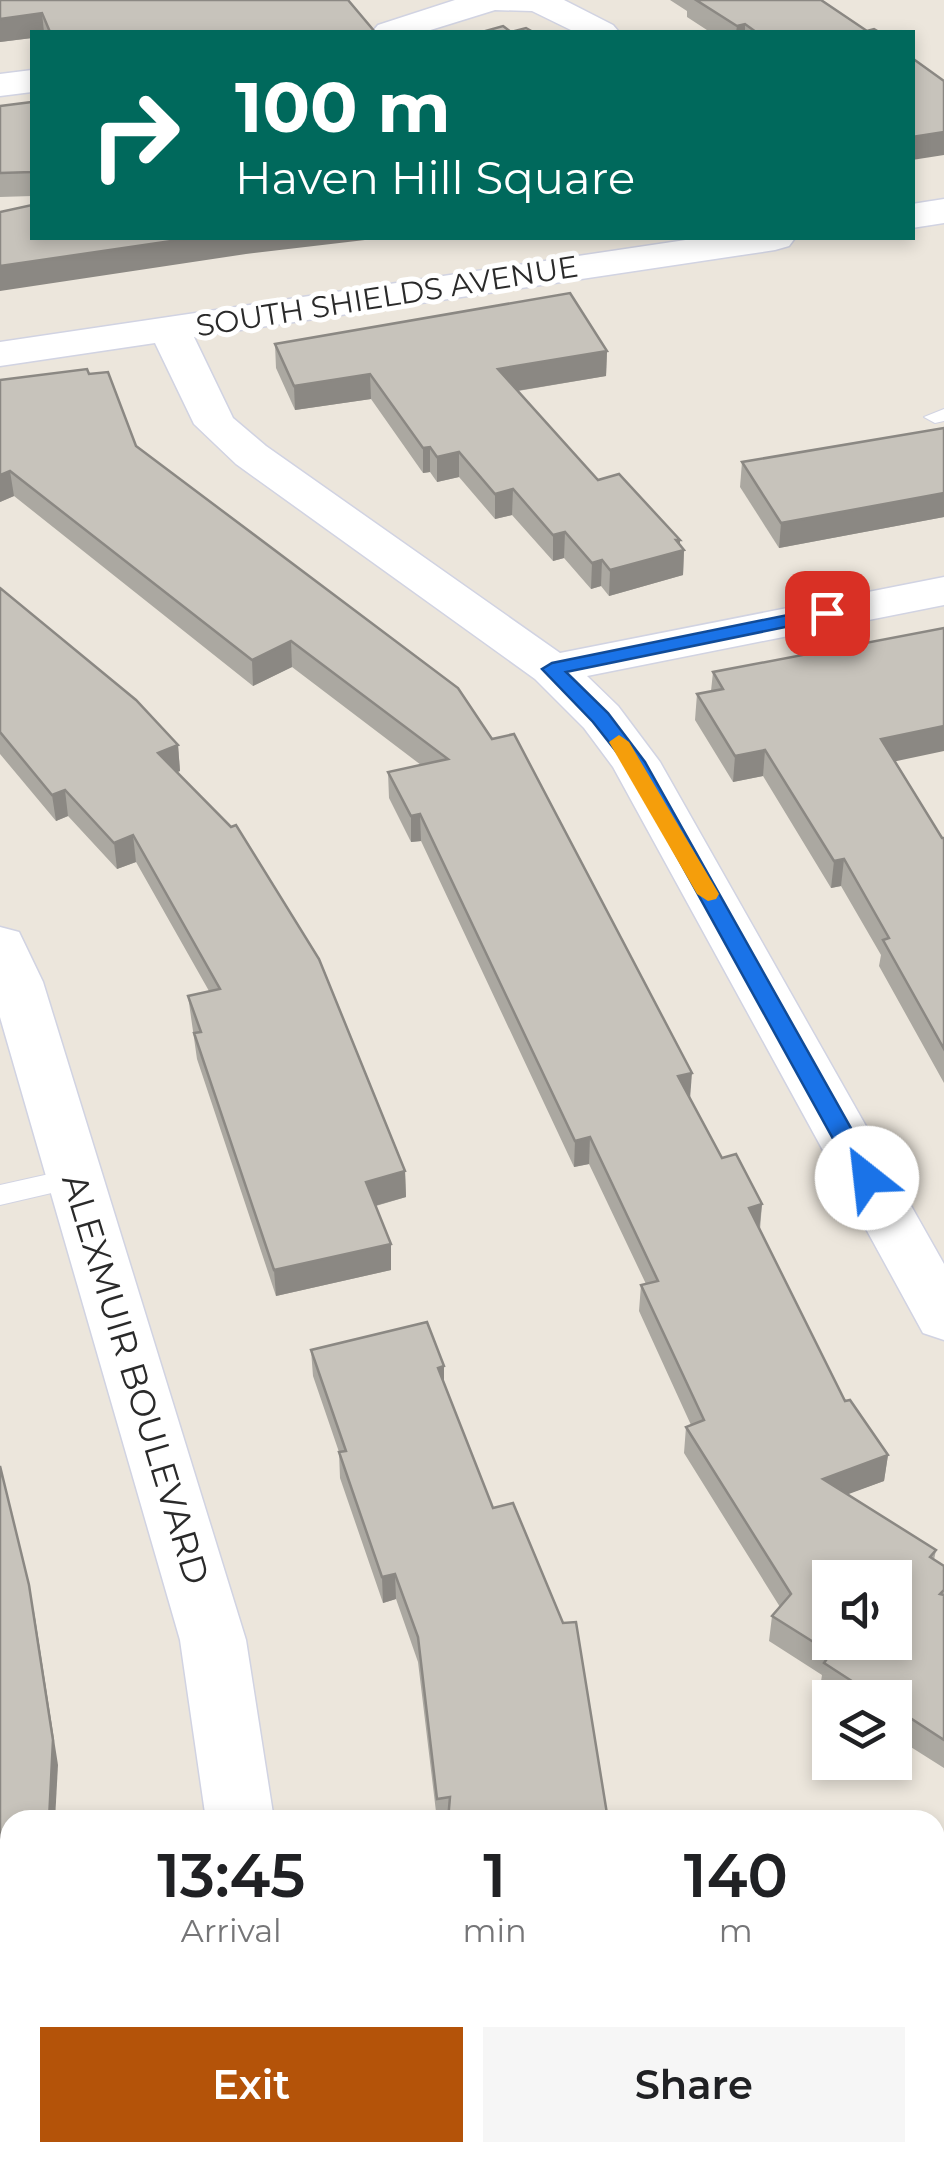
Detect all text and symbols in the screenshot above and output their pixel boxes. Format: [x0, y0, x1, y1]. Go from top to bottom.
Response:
text: 100 m [235, 64, 451, 150]
icon: right [70, 70, 200, 200]
text: Haven Hill Square [235, 150, 635, 205]
street label: SOUTH SHIELDS AVENUE [193, 248, 581, 344]
pin [785, 571, 870, 656]
icon: arrive [800, 586, 855, 641]
position arrow [815, 1126, 919, 1230]
street label: ALEXMUIR BOULEVARD [53, 1169, 219, 1589]
map controls [812, 1560, 912, 1780]
button: sound [812, 1560, 912, 1660]
button: layers [812, 1680, 912, 1780]
text: 13:45 [157, 1839, 305, 1912]
text: 1 [483, 1839, 506, 1912]
text: 140 [684, 1839, 788, 1912]
text: Arrival [181, 1911, 282, 1950]
text: min [462, 1911, 527, 1950]
text: m [719, 1911, 753, 1950]
button: Exit [40, 2027, 463, 2142]
button: Share [483, 2027, 905, 2142]

